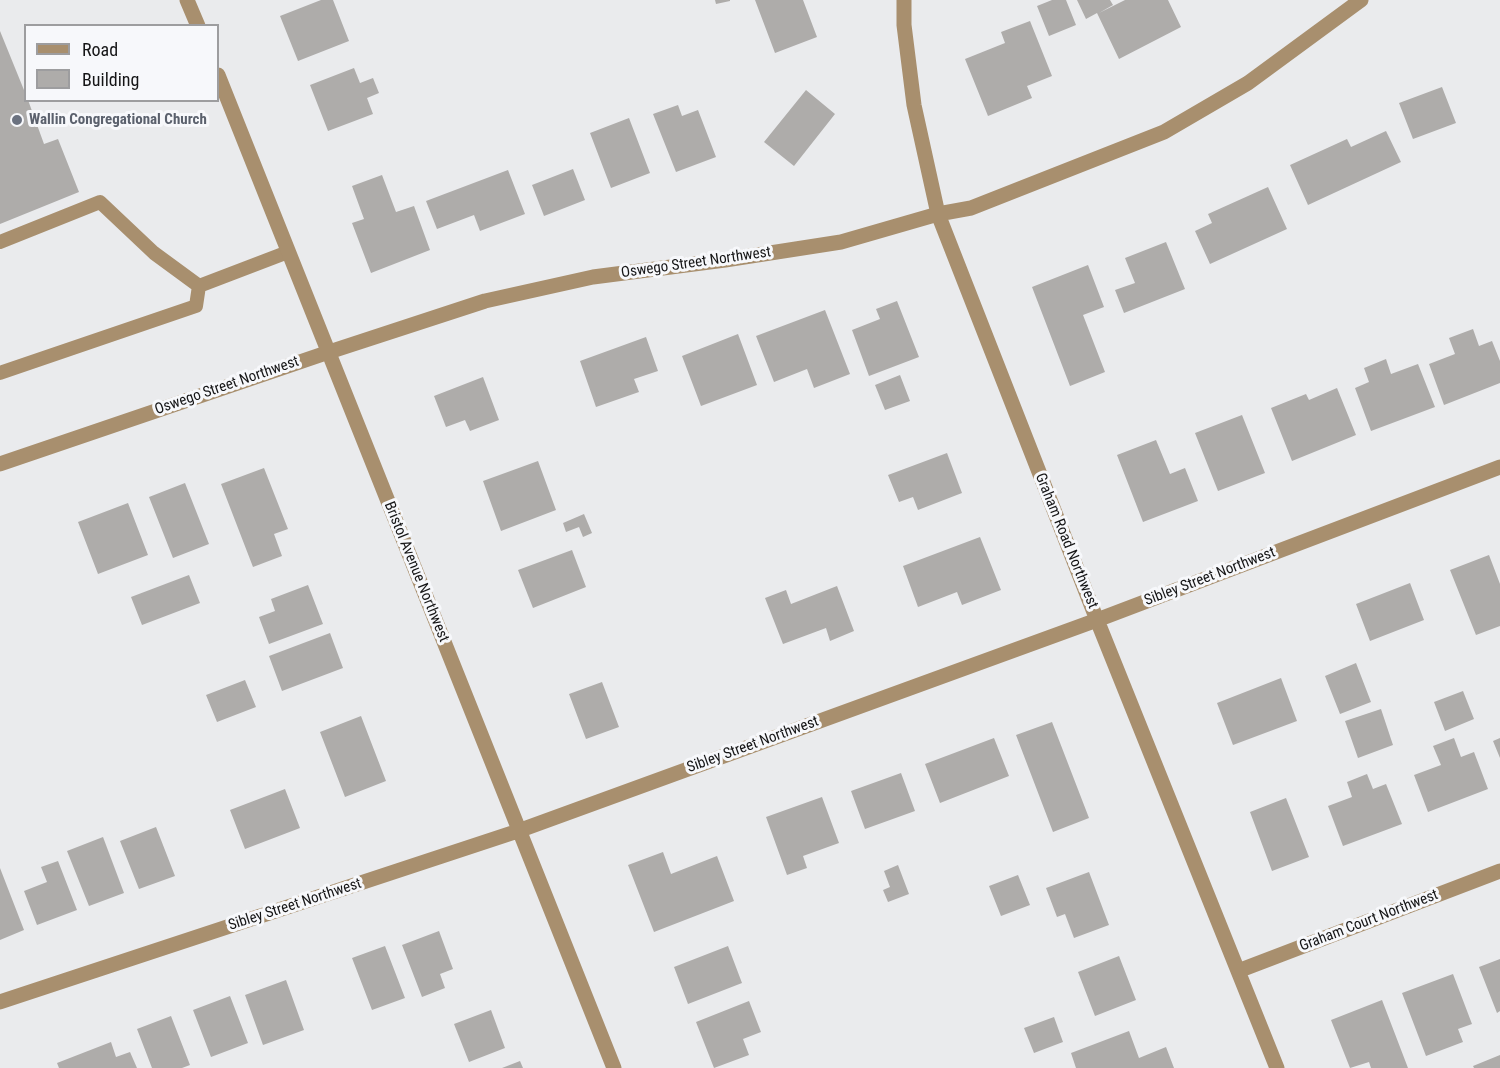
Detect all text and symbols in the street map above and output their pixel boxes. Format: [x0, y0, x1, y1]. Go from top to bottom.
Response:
legend [24, 24, 219, 102]
text: Road [82, 39, 118, 60]
text: Building [82, 69, 139, 90]
place label: Wallin Congregational Church [29, 111, 207, 129]
marker: Wallin Congregational Church [10, 113, 24, 127]
street label: Oswego Street Northwest [620, 244, 772, 282]
street label: Oswego Street Northwest [153, 353, 301, 419]
street label: Graham Road Northwest [1031, 471, 1101, 611]
street label: Bristol Avenue Northwest [380, 499, 452, 645]
street label: Sibley Street Northwest [1142, 544, 1278, 610]
street label: Sibley Street Northwest [685, 713, 821, 777]
street label: Sibley Street Northwest [226, 875, 364, 935]
street label: Graham Court Northwest [1297, 886, 1441, 956]

